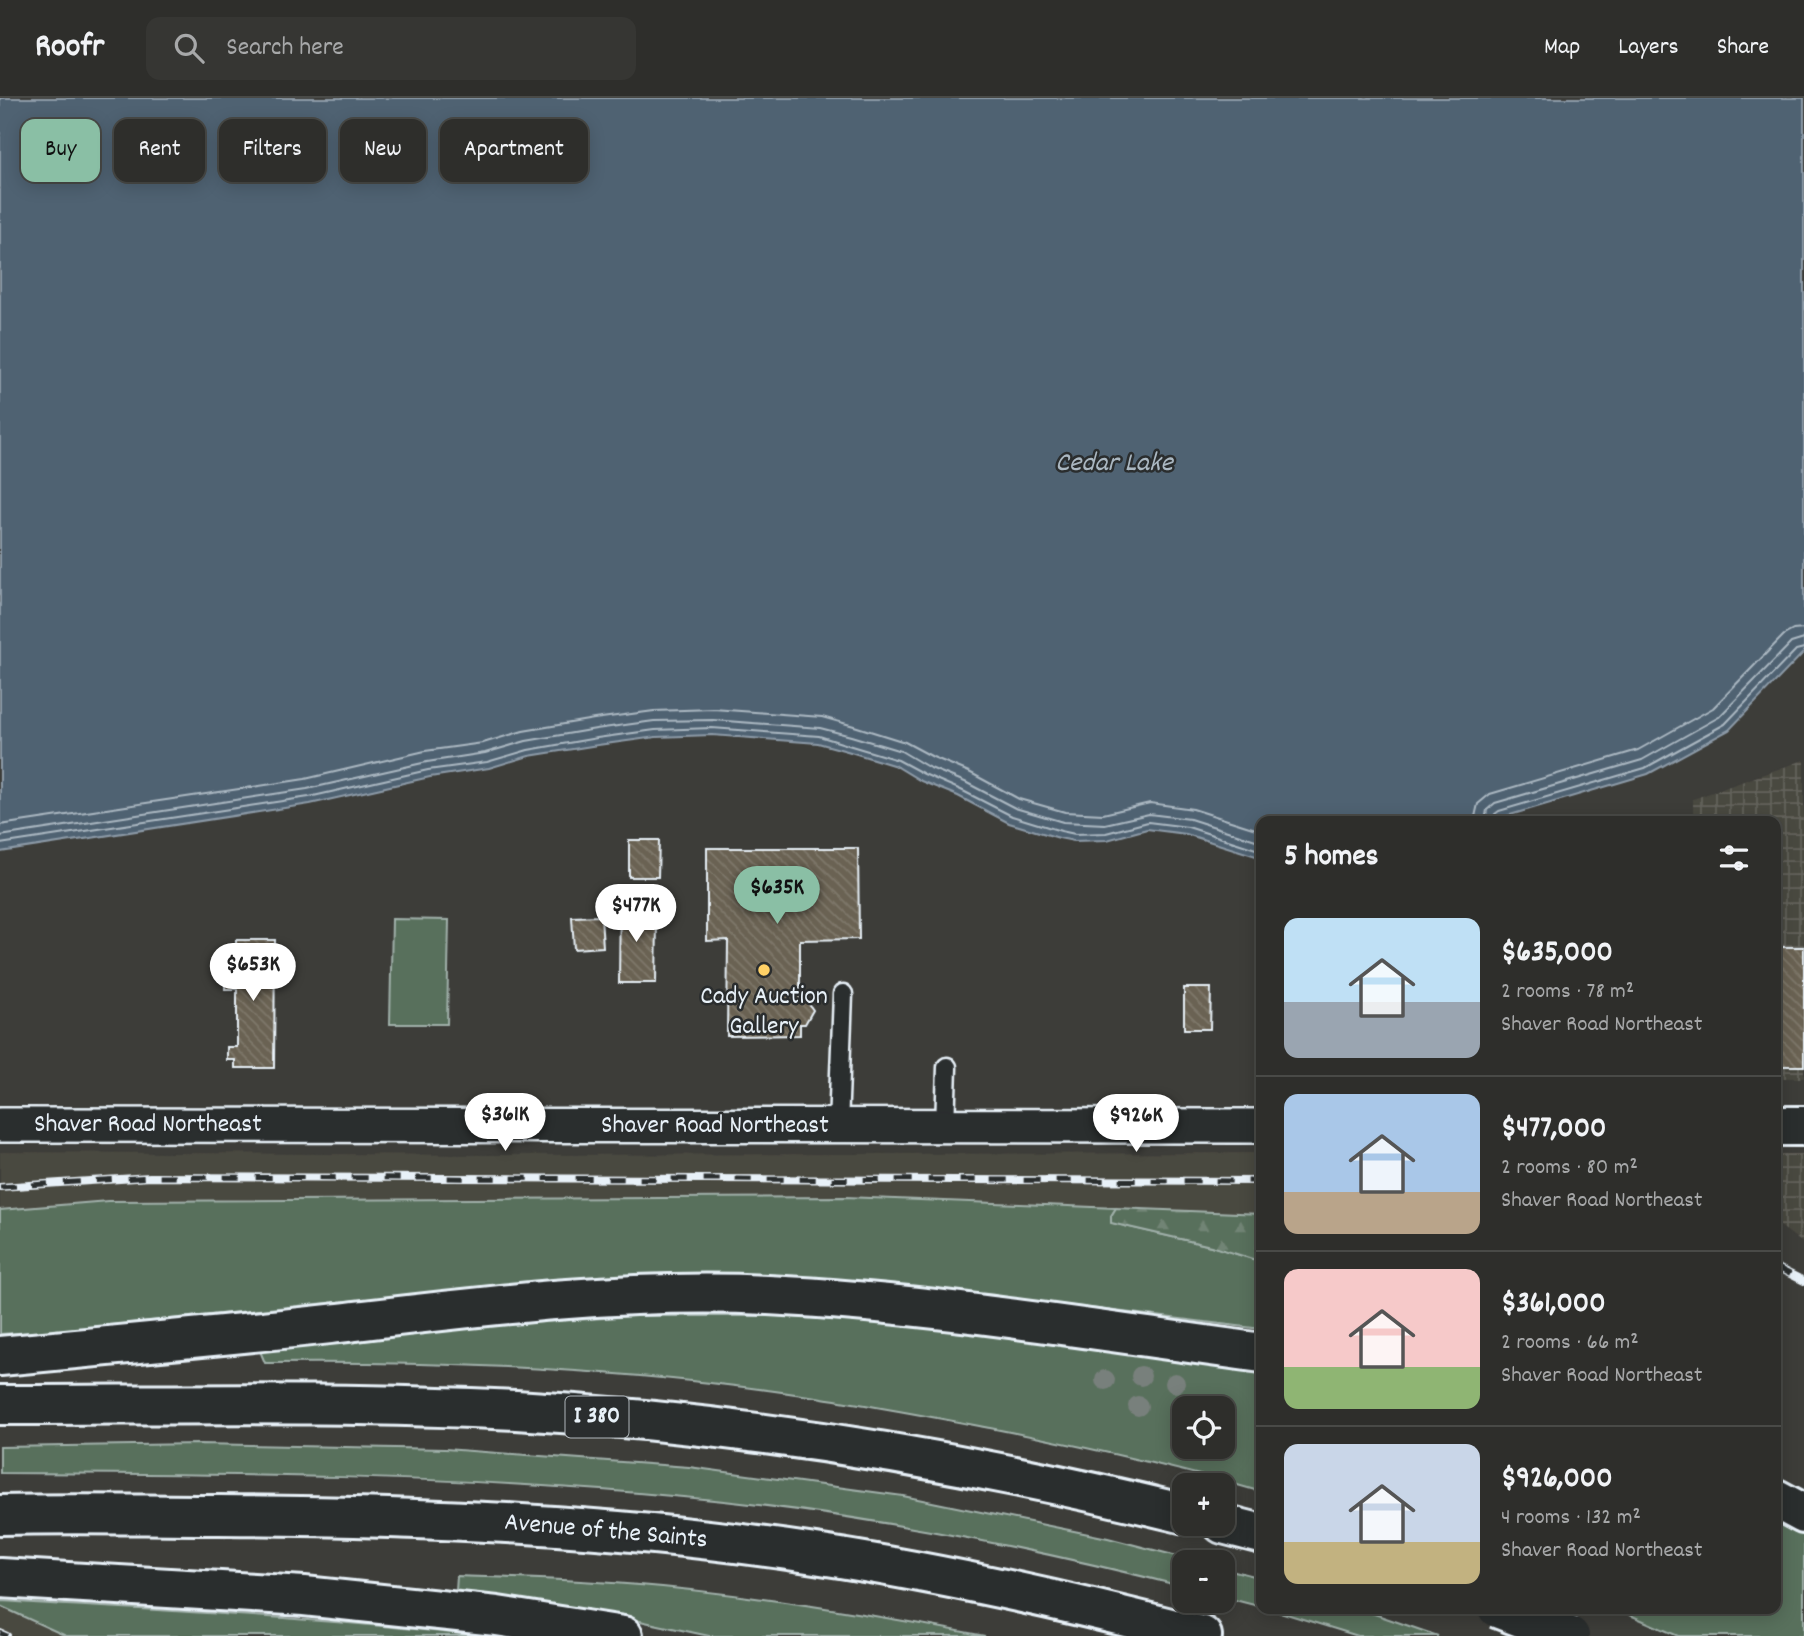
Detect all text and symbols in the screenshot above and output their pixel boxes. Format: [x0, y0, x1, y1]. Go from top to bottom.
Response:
search box [146, 17, 636, 80]
text: Roofr [35, 25, 104, 72]
icon: search [170, 29, 208, 67]
text: Search here [226, 30, 344, 67]
text: Map [1544, 31, 1580, 65]
text: Layers [1618, 31, 1679, 65]
text: Share [1717, 31, 1769, 65]
chip: Buy [21, 119, 100, 182]
chip: Rent [114, 119, 205, 182]
chip: Filters [219, 119, 326, 182]
chip: New [340, 119, 426, 182]
chip: Apartment [440, 119, 588, 182]
water label: Cedar Lake [1055, 445, 1174, 485]
text: 5 homes [1284, 837, 1378, 880]
icon: filters [1715, 839, 1753, 877]
pin: $635K [728, 866, 826, 926]
text: $635K [750, 872, 804, 905]
pin: $477K [587, 884, 685, 944]
text: $477K [611, 890, 661, 923]
text: $635,000 [1501, 933, 1613, 976]
pin: $653K [204, 944, 302, 1003]
icon: home [1340, 946, 1424, 1030]
text: $653K [226, 949, 280, 982]
marker: Cady Auction Gallery [756, 962, 772, 978]
text: 2 rooms · 78 m² [1501, 976, 1634, 1009]
place label: Cady Auction Gallery [700, 979, 828, 1046]
text: Shaver Road Northeast [1501, 1009, 1702, 1042]
pin: $361K [456, 1094, 554, 1153]
pin: $926K [1087, 1094, 1185, 1154]
text: $361K [481, 1099, 529, 1132]
text: $926K [1109, 1100, 1163, 1133]
street label: Shaver Road Northeast [34, 1107, 262, 1144]
street label: Shaver Road Northeast [601, 1108, 829, 1145]
text: $477,000 [1501, 1109, 1606, 1152]
icon: home [1340, 1122, 1424, 1206]
text: 2 rooms · 80 m² [1501, 1152, 1638, 1185]
text: Shaver Road Northeast [1501, 1185, 1702, 1218]
text: $361,000 [1501, 1284, 1606, 1327]
icon: home [1340, 1297, 1424, 1381]
text: 2 rooms · 66 m² [1501, 1327, 1639, 1360]
text: Shaver Road Northeast [1501, 1360, 1702, 1393]
road number: I 380 [566, 1396, 628, 1437]
map controls [1172, 1396, 1235, 1613]
button: locate [1172, 1396, 1235, 1459]
text: $926,000 [1501, 1459, 1613, 1502]
icon: home [1340, 1472, 1424, 1556]
button: + [1172, 1473, 1235, 1536]
text: 4 rooms · 132 m² [1501, 1502, 1641, 1535]
street label: Avenue of the Saints [503, 1505, 709, 1559]
text: Shaver Road Northeast [1501, 1535, 1702, 1568]
button: − [1172, 1550, 1235, 1613]

